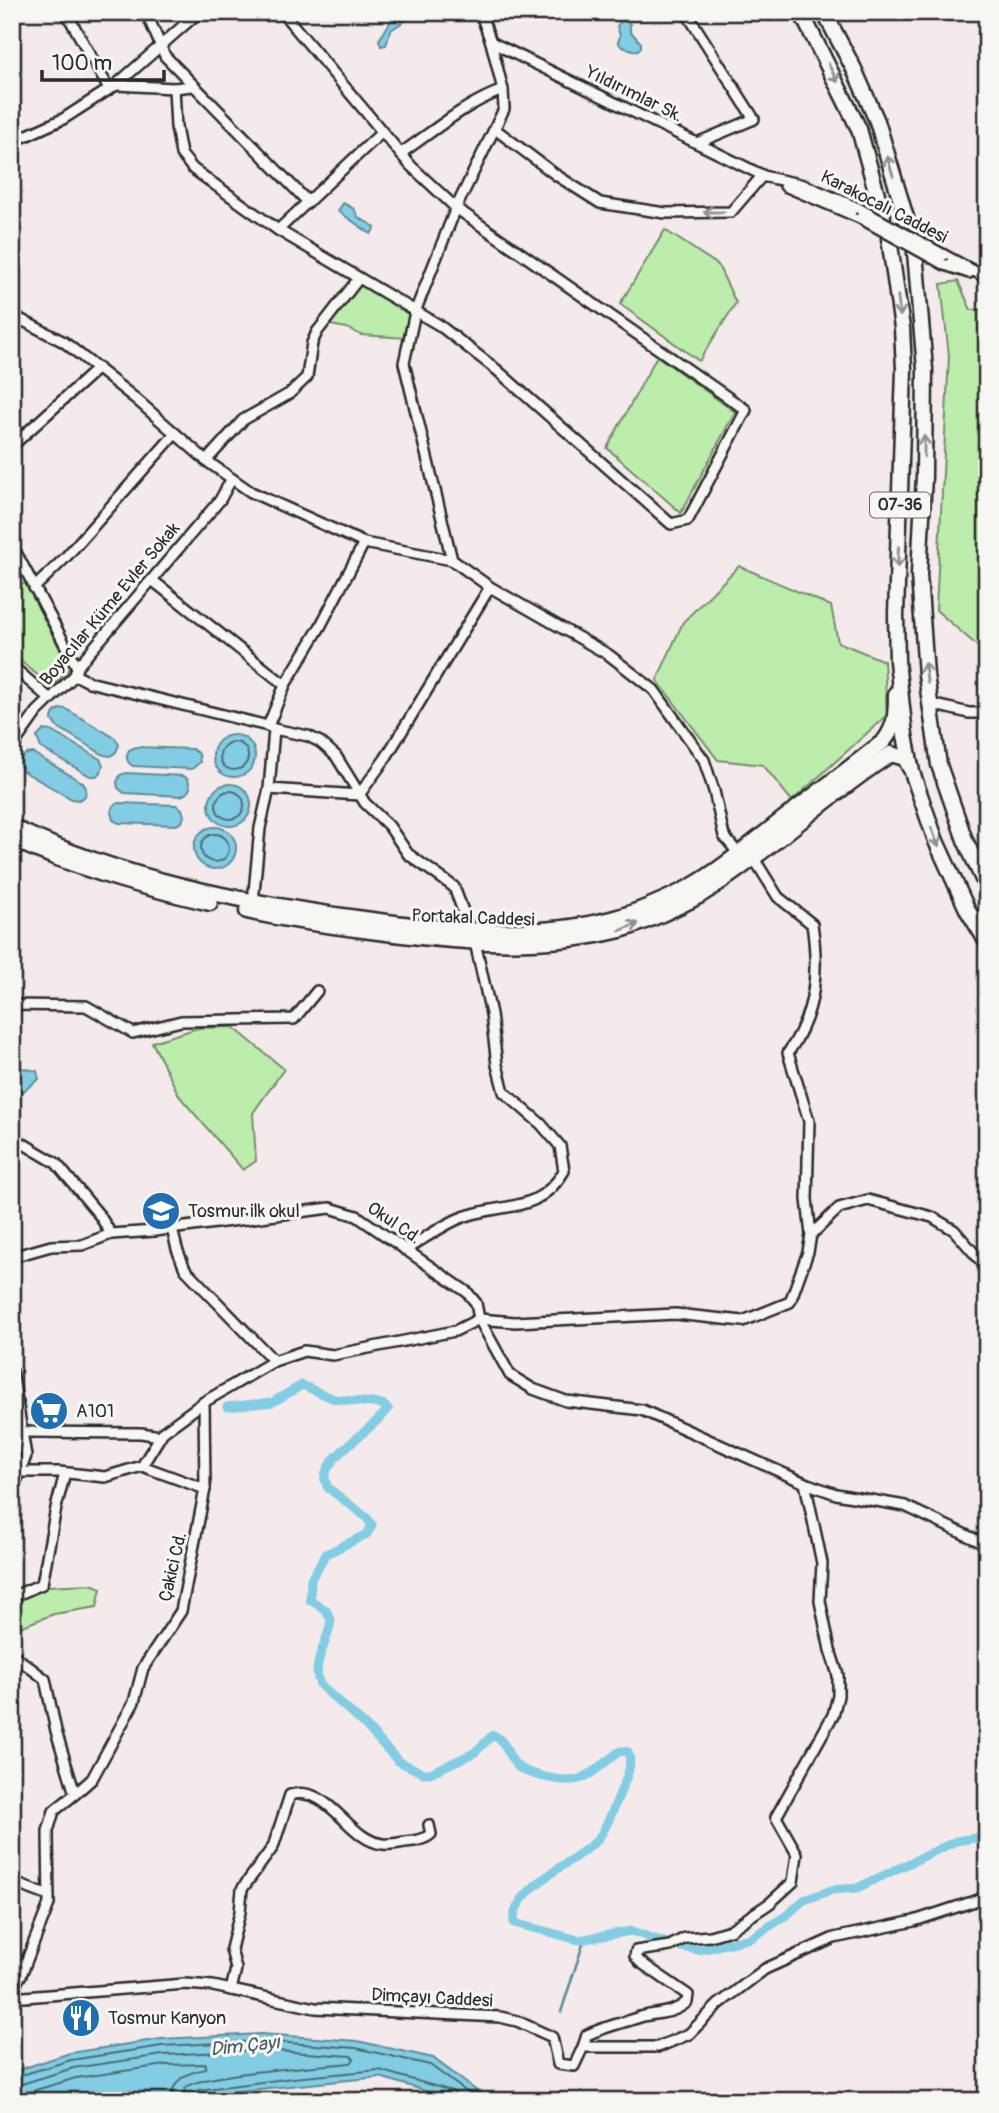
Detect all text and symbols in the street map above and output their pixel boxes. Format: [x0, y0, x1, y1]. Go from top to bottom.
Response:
scale bar [42, 38, 164, 82]
text: 100 m [52, 50, 112, 77]
street label: Yıldırımlar Sk. [581, 60, 686, 127]
one-way arrow [826, 62, 840, 83]
one-way arrow [883, 155, 896, 177]
street label: Karakocalı Caddesi [817, 165, 951, 249]
one-way arrow [703, 205, 726, 219]
one-way arrow [892, 294, 905, 317]
one-way arrow [917, 435, 931, 458]
road number: 07-36 [870, 492, 930, 518]
street label: Boyacılar Küme Evler Sokak [35, 517, 185, 690]
one-way arrow [891, 546, 904, 568]
one-way arrow [919, 663, 932, 685]
one-way arrow [930, 825, 942, 847]
street label: Portakal Caddesi [411, 904, 535, 932]
one-way arrow [618, 919, 639, 932]
school or university icon: Tosmur ilk okul [140, 1190, 182, 1232]
street label: Okul Cd. [363, 1197, 425, 1249]
place label: Tosmur ilk okul [188, 1200, 300, 1223]
supermarket icon: A101 [28, 1390, 70, 1432]
place label: A101 [76, 1400, 114, 1423]
street label: Çakici Cd. [154, 1530, 192, 1604]
street label: Dimçayı Caddesi [371, 1983, 493, 2013]
restaurant icon: Tosmur Kanyon [60, 1997, 102, 2039]
place label: Tosmur Kanyon [108, 2007, 226, 2030]
water label: Dim Çayı [209, 2030, 282, 2062]

